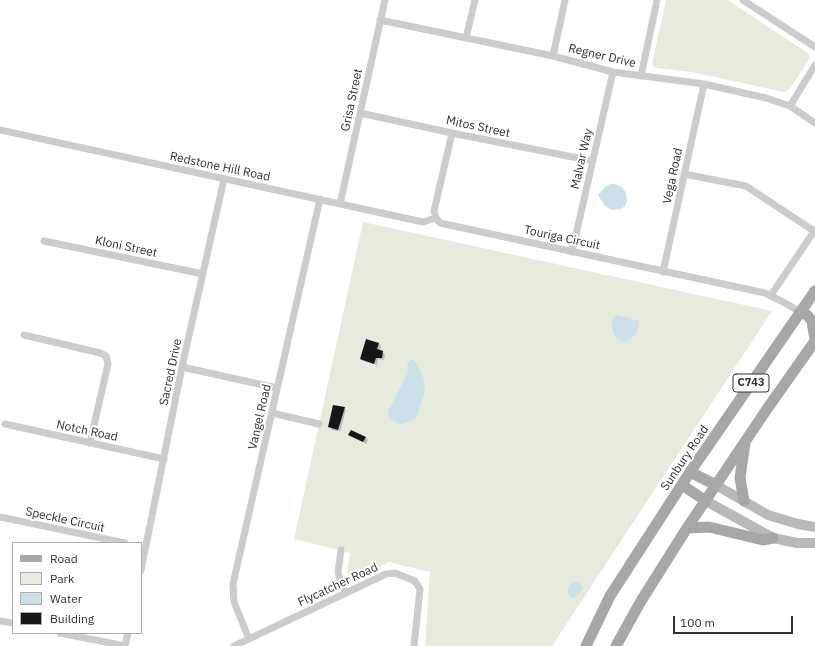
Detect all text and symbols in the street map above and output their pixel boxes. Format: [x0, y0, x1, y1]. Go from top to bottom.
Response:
street label: Regner Drive [567, 41, 637, 71]
street label: Grisa Street [338, 67, 366, 133]
street label: Mitos Street [445, 113, 511, 141]
street label: Malvar Way [568, 127, 596, 191]
street label: Vega Road [660, 147, 686, 205]
street label: Redstone Hill Road [168, 149, 272, 185]
street label: Touriga Circuit [523, 223, 601, 253]
street label: Kloni Street [94, 233, 158, 261]
street label: Sacred Drive [157, 337, 185, 407]
road number: C743 [733, 374, 769, 392]
street label: Vangel Road [245, 383, 275, 451]
street label: Notch Road [55, 417, 119, 445]
street label: Sunbury Road [658, 423, 712, 493]
street label: Speckle Circuit [24, 505, 106, 535]
legend [12, 542, 142, 634]
text: Road [50, 551, 78, 566]
street label: Flycatcher Road [296, 560, 380, 610]
text: Park [50, 571, 74, 586]
text: Water [50, 591, 82, 606]
scale bar [675, 608, 795, 634]
text: Building [50, 611, 94, 626]
text: 100 m [680, 615, 715, 630]

